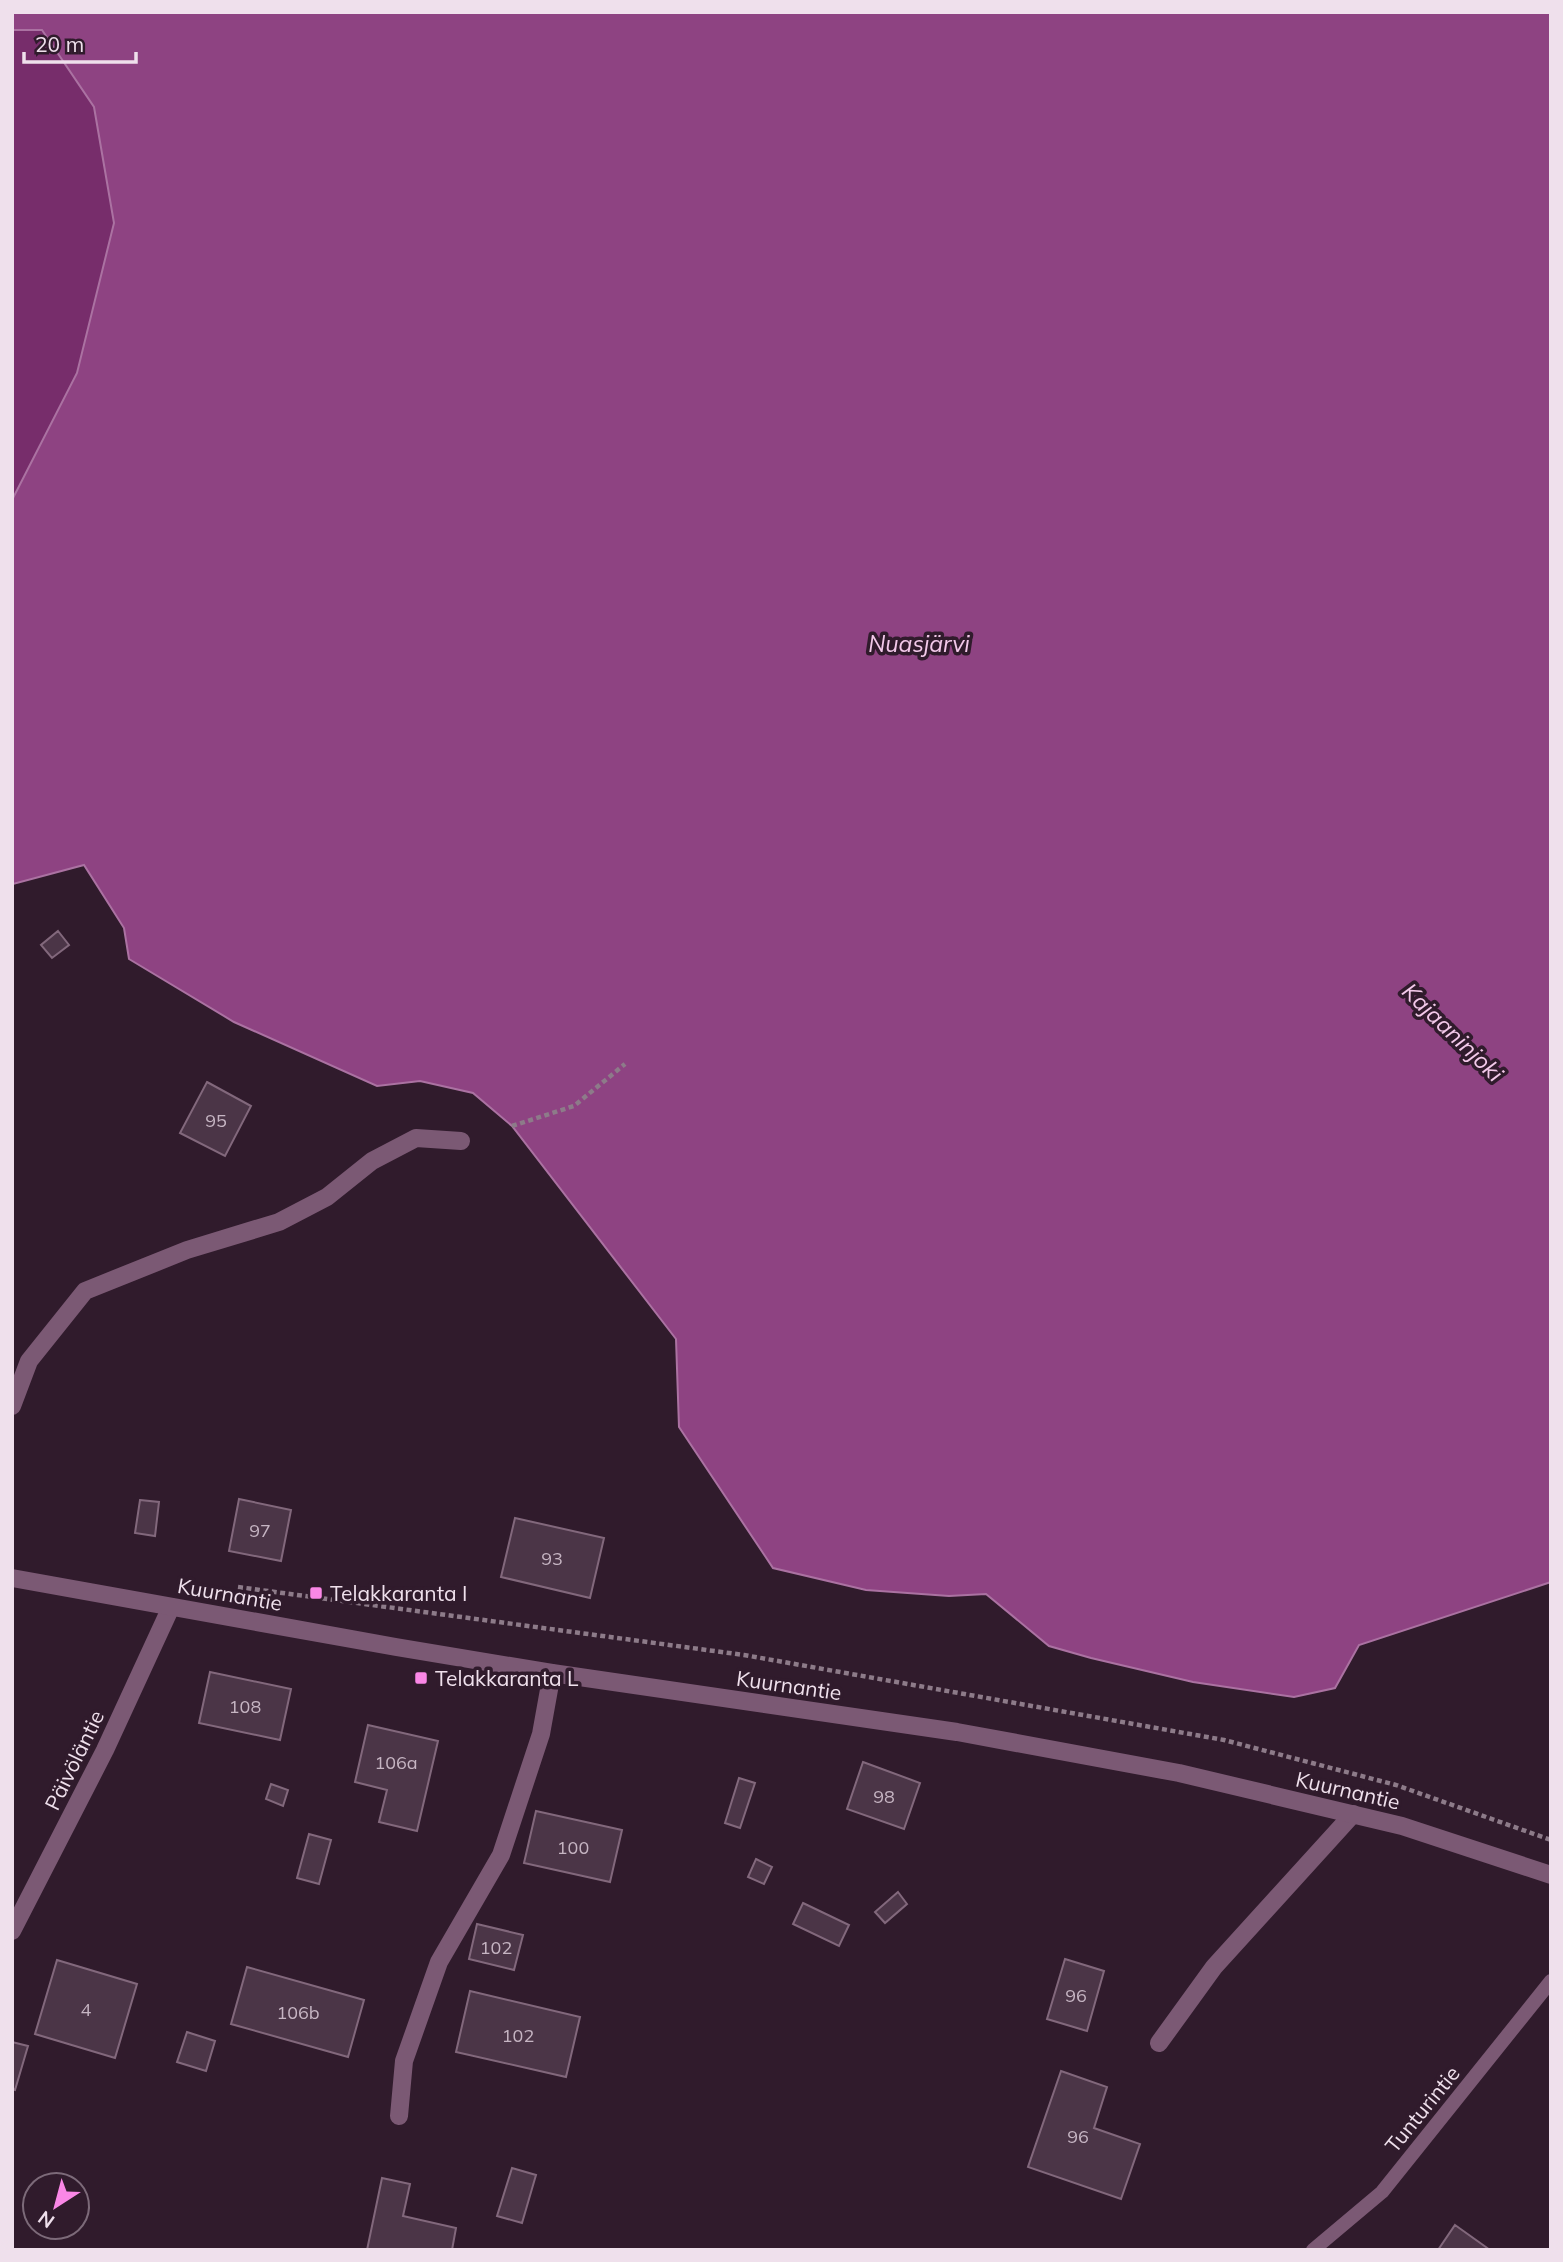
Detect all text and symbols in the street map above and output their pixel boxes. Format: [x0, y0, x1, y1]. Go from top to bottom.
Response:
scale bar [24, 21, 136, 65]
text: 20 m [35, 31, 84, 57]
water label: Nuasjärvi [868, 629, 970, 658]
water label: Kajaaninjoki [1396, 976, 1510, 1088]
house number: 95 [205, 1109, 227, 1132]
house number: 97 [249, 1519, 271, 1542]
house number: 93 [541, 1547, 563, 1570]
street label: Kuurnantie [176, 1572, 284, 1616]
place label: Telakkaranta I [330, 1580, 468, 1606]
marker: Telakkaranta I [308, 1585, 324, 1601]
place label: Telakkaranta L [435, 1665, 579, 1691]
street label: Kuurnantie [735, 1665, 843, 1705]
marker: Telakkaranta L [413, 1670, 429, 1686]
house number: 108 [229, 1695, 261, 1718]
street label: Päivöläntie [39, 1706, 109, 1814]
house number: 106a [374, 1751, 418, 1774]
street label: Kuurnantie [1293, 1765, 1403, 1815]
house number: 98 [873, 1785, 895, 1808]
house number: 100 [557, 1836, 589, 1859]
house number: 102 [480, 1936, 512, 1959]
house number: 96 [1065, 1984, 1087, 2007]
house number: 4 [81, 1998, 92, 2021]
house number: 106b [276, 2001, 320, 2024]
house number: 102 [502, 2024, 534, 2047]
street label: Tunturintie [1379, 2060, 1465, 2158]
house number: 96 [1067, 2125, 1089, 2148]
north arrow [21, 2171, 91, 2241]
text: N [33, 2206, 59, 2234]

